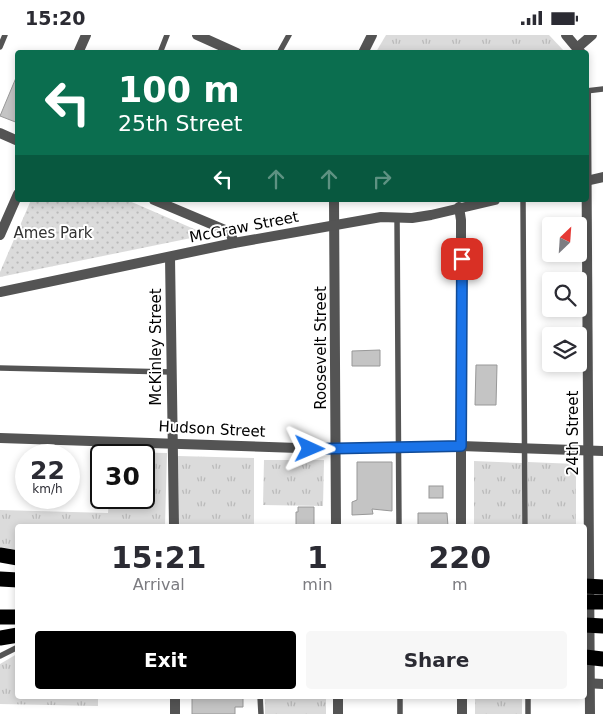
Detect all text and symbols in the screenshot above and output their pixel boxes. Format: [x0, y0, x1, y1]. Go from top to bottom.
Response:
text: 15:20 [25, 7, 85, 29]
icon: left [35, 70, 100, 135]
text: 100 m [118, 70, 240, 110]
text: 25th Street [118, 111, 242, 136]
icon: left [209, 165, 237, 193]
icon: ahead [262, 165, 290, 193]
icon: ahead [315, 165, 343, 193]
icon: right [368, 165, 396, 193]
street label: McGraw Street [188, 208, 300, 246]
north arrow [542, 217, 588, 263]
map controls [542, 217, 587, 372]
park label: Ames Park [13, 224, 93, 242]
pin [441, 238, 483, 280]
icon: arrive [448, 245, 476, 273]
button: search [542, 272, 587, 317]
street label: Roosevelt Street [312, 286, 330, 410]
street label: McKinley Street [147, 288, 165, 406]
button: layers [542, 327, 587, 372]
street label: 24th Street [564, 390, 582, 475]
street label: Hudson Street [158, 417, 266, 441]
position arrow [283, 422, 335, 474]
speed limit sign: 30 [90, 444, 155, 509]
text: 22 [30, 456, 65, 485]
text: km/h [32, 482, 63, 496]
text: 15:21 [111, 540, 206, 575]
text: 1 [307, 540, 328, 575]
text: 220 [428, 540, 491, 575]
text: Arrival [133, 575, 185, 594]
text: min [302, 575, 333, 594]
text: m [452, 575, 468, 594]
button: Exit [35, 631, 296, 689]
button: Share [306, 631, 567, 689]

